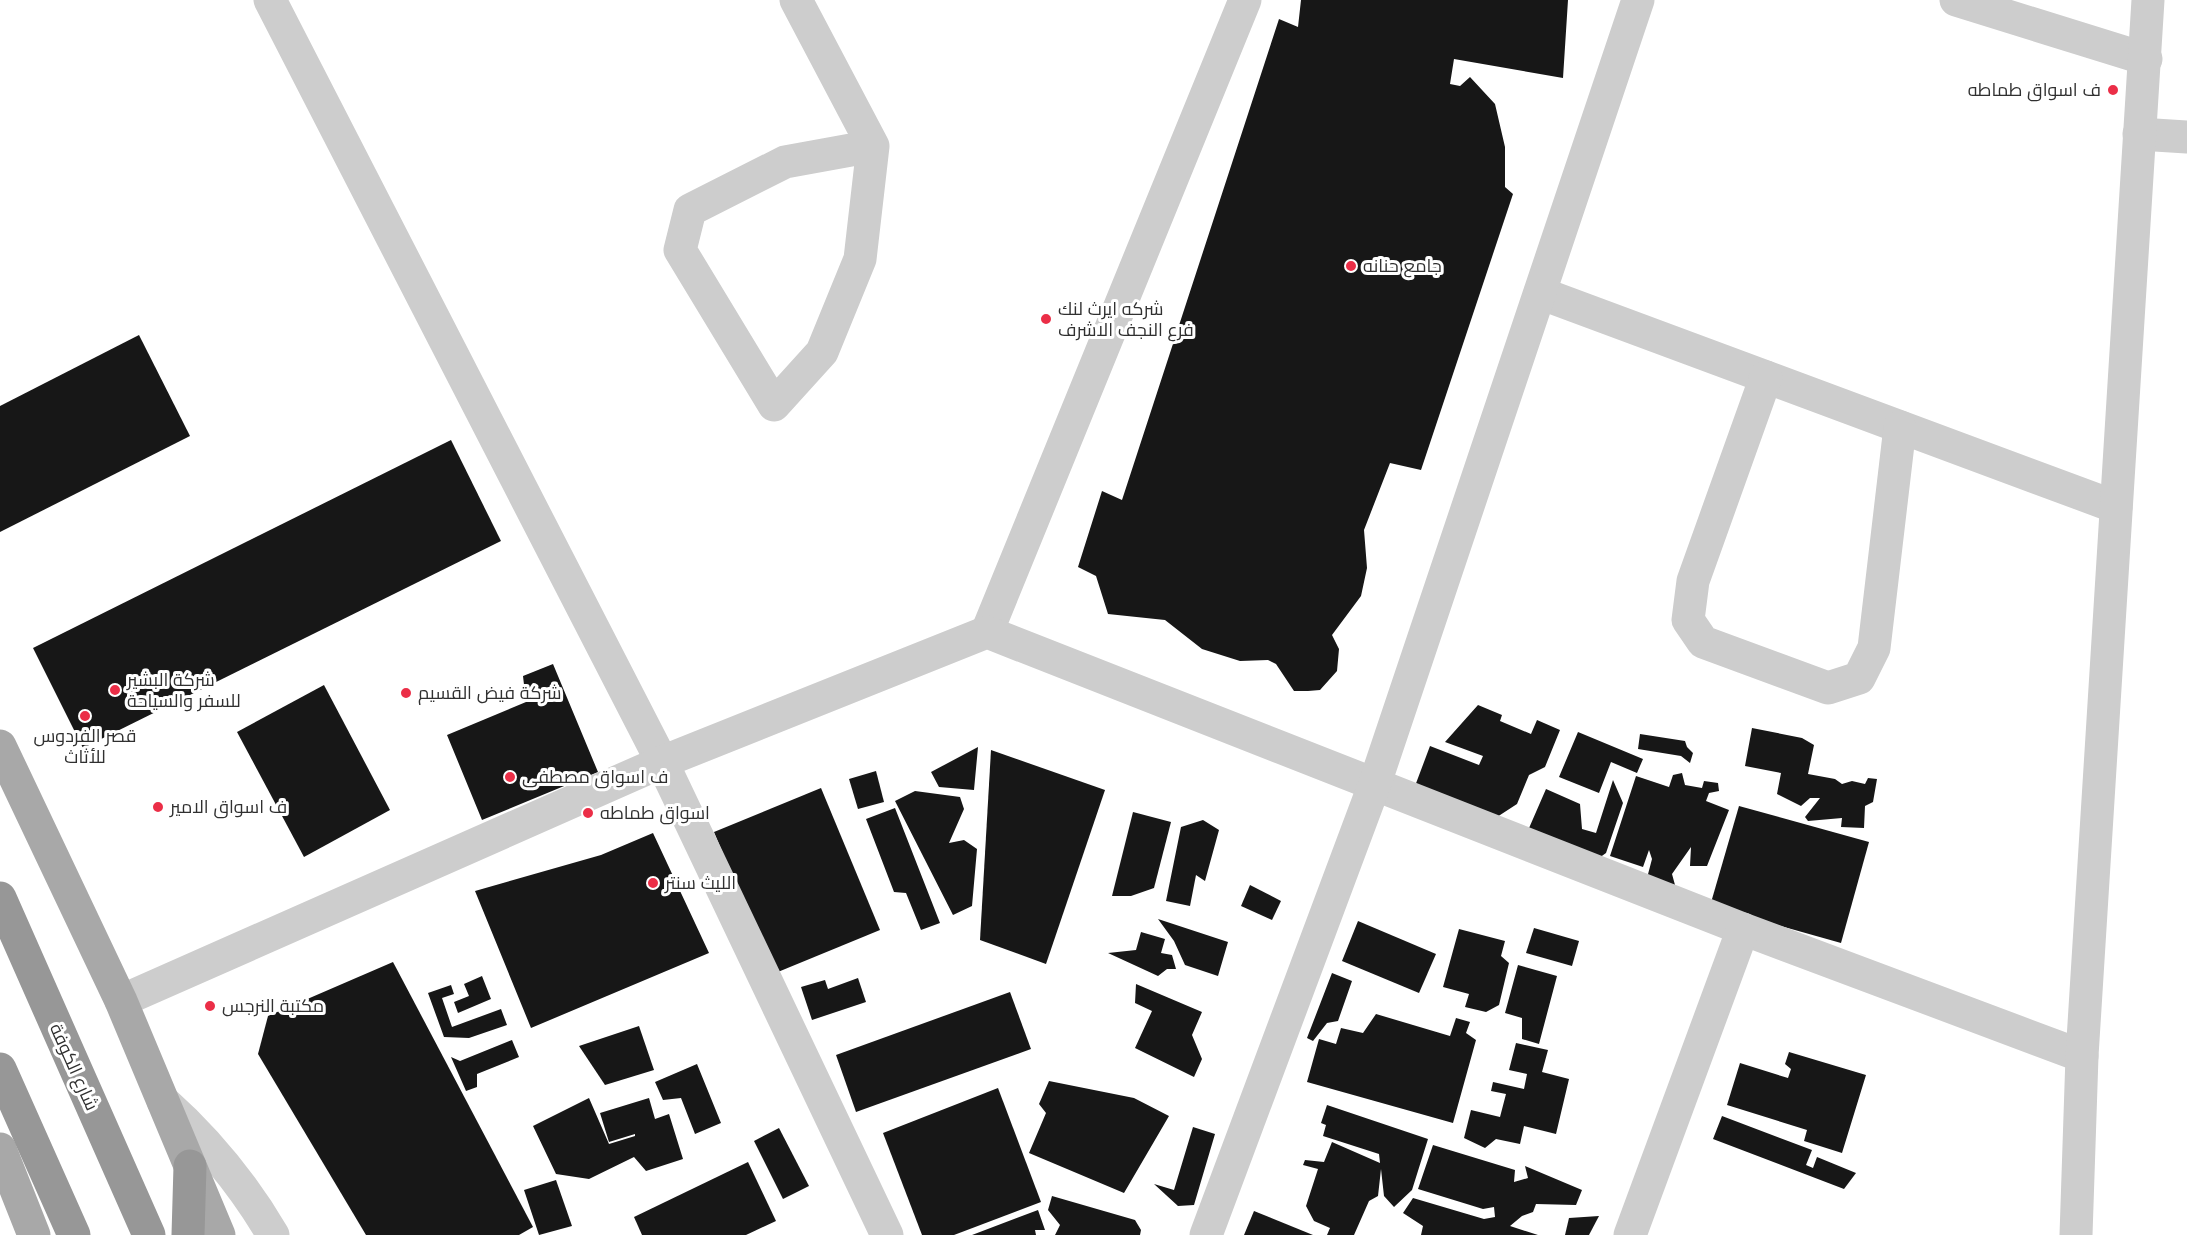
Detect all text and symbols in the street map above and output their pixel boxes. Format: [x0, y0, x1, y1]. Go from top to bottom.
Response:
place label: ف اسواق طماطه [1968, 78, 2101, 102]
marker: ف اسواق طماطه [2106, 83, 2120, 97]
place label: جامع حنانه [1363, 254, 1442, 278]
marker: جامع حنانه [1344, 259, 1358, 273]
place label: شركه ايرث لنك فرع النجف الاشرف [1058, 297, 1194, 342]
marker: شركه ايرث لنك فرع النجف الاشرف [1039, 312, 1053, 326]
place label: شركة البشير للسفر والسياحة [126, 668, 241, 713]
place label: شركة فيض القسيم [418, 681, 561, 705]
marker: شركة البشير للسفر والسياحة [108, 683, 122, 697]
marker: شركة فيض القسيم [399, 686, 413, 700]
marker: قصر الفردوس للأثاث [78, 709, 92, 723]
place label: قصر الفردوس للأثاث [34, 724, 136, 769]
place label: ف اسواق مصطفى [522, 765, 668, 789]
marker: ف اسواق مصطفى [503, 770, 517, 784]
place label: ف اسواق الامير [169, 795, 287, 819]
marker: ف اسواق الامير [151, 800, 165, 814]
place label: اسواق طماطه [600, 801, 710, 825]
marker: اسواق طماطه [581, 806, 595, 820]
place label: الليث سنتر [664, 871, 736, 895]
marker: الليث سنتر [646, 876, 660, 890]
place label: مكتبة النرجس [222, 994, 324, 1018]
marker: مكتبة النرجس [203, 999, 217, 1013]
street label: شارع الكوفة [44, 1020, 104, 1114]

